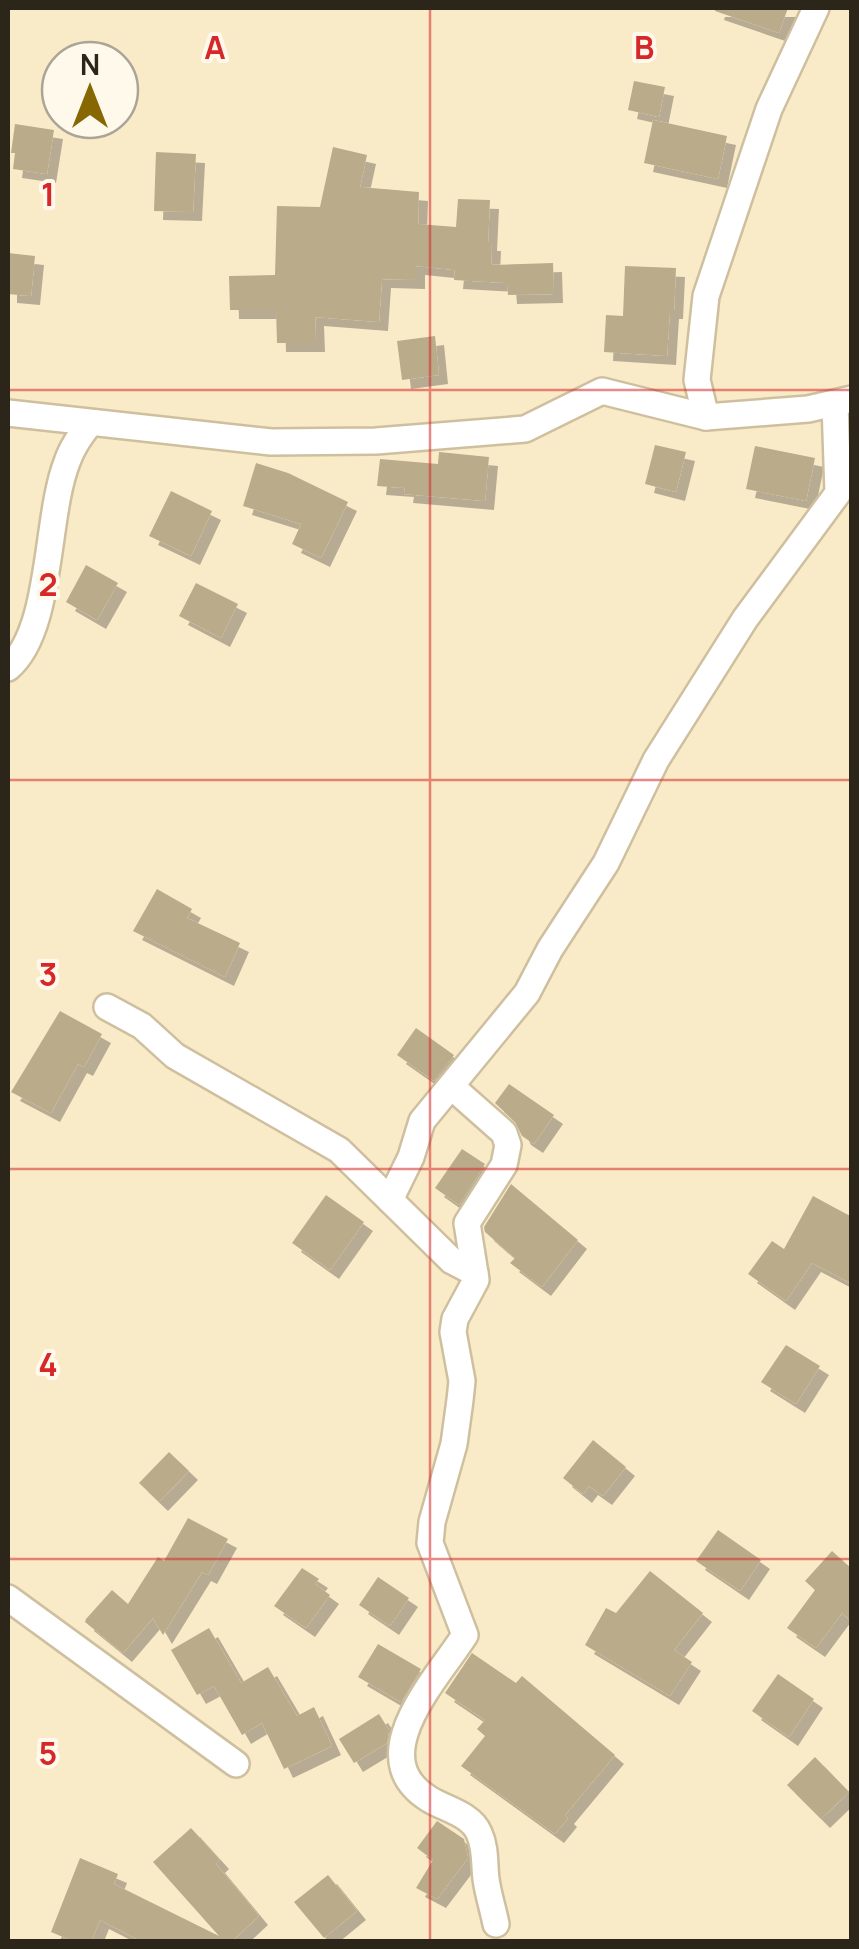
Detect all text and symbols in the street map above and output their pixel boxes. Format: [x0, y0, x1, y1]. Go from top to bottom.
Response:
text: A [204, 25, 226, 69]
text: B [634, 25, 654, 69]
north arrow [40, 40, 140, 140]
text: N [80, 45, 100, 83]
text: 1 [41, 172, 55, 216]
text: 2 [38, 562, 58, 606]
text: 3 [39, 952, 57, 996]
text: 4 [38, 1342, 58, 1386]
text: 5 [39, 1731, 57, 1775]

